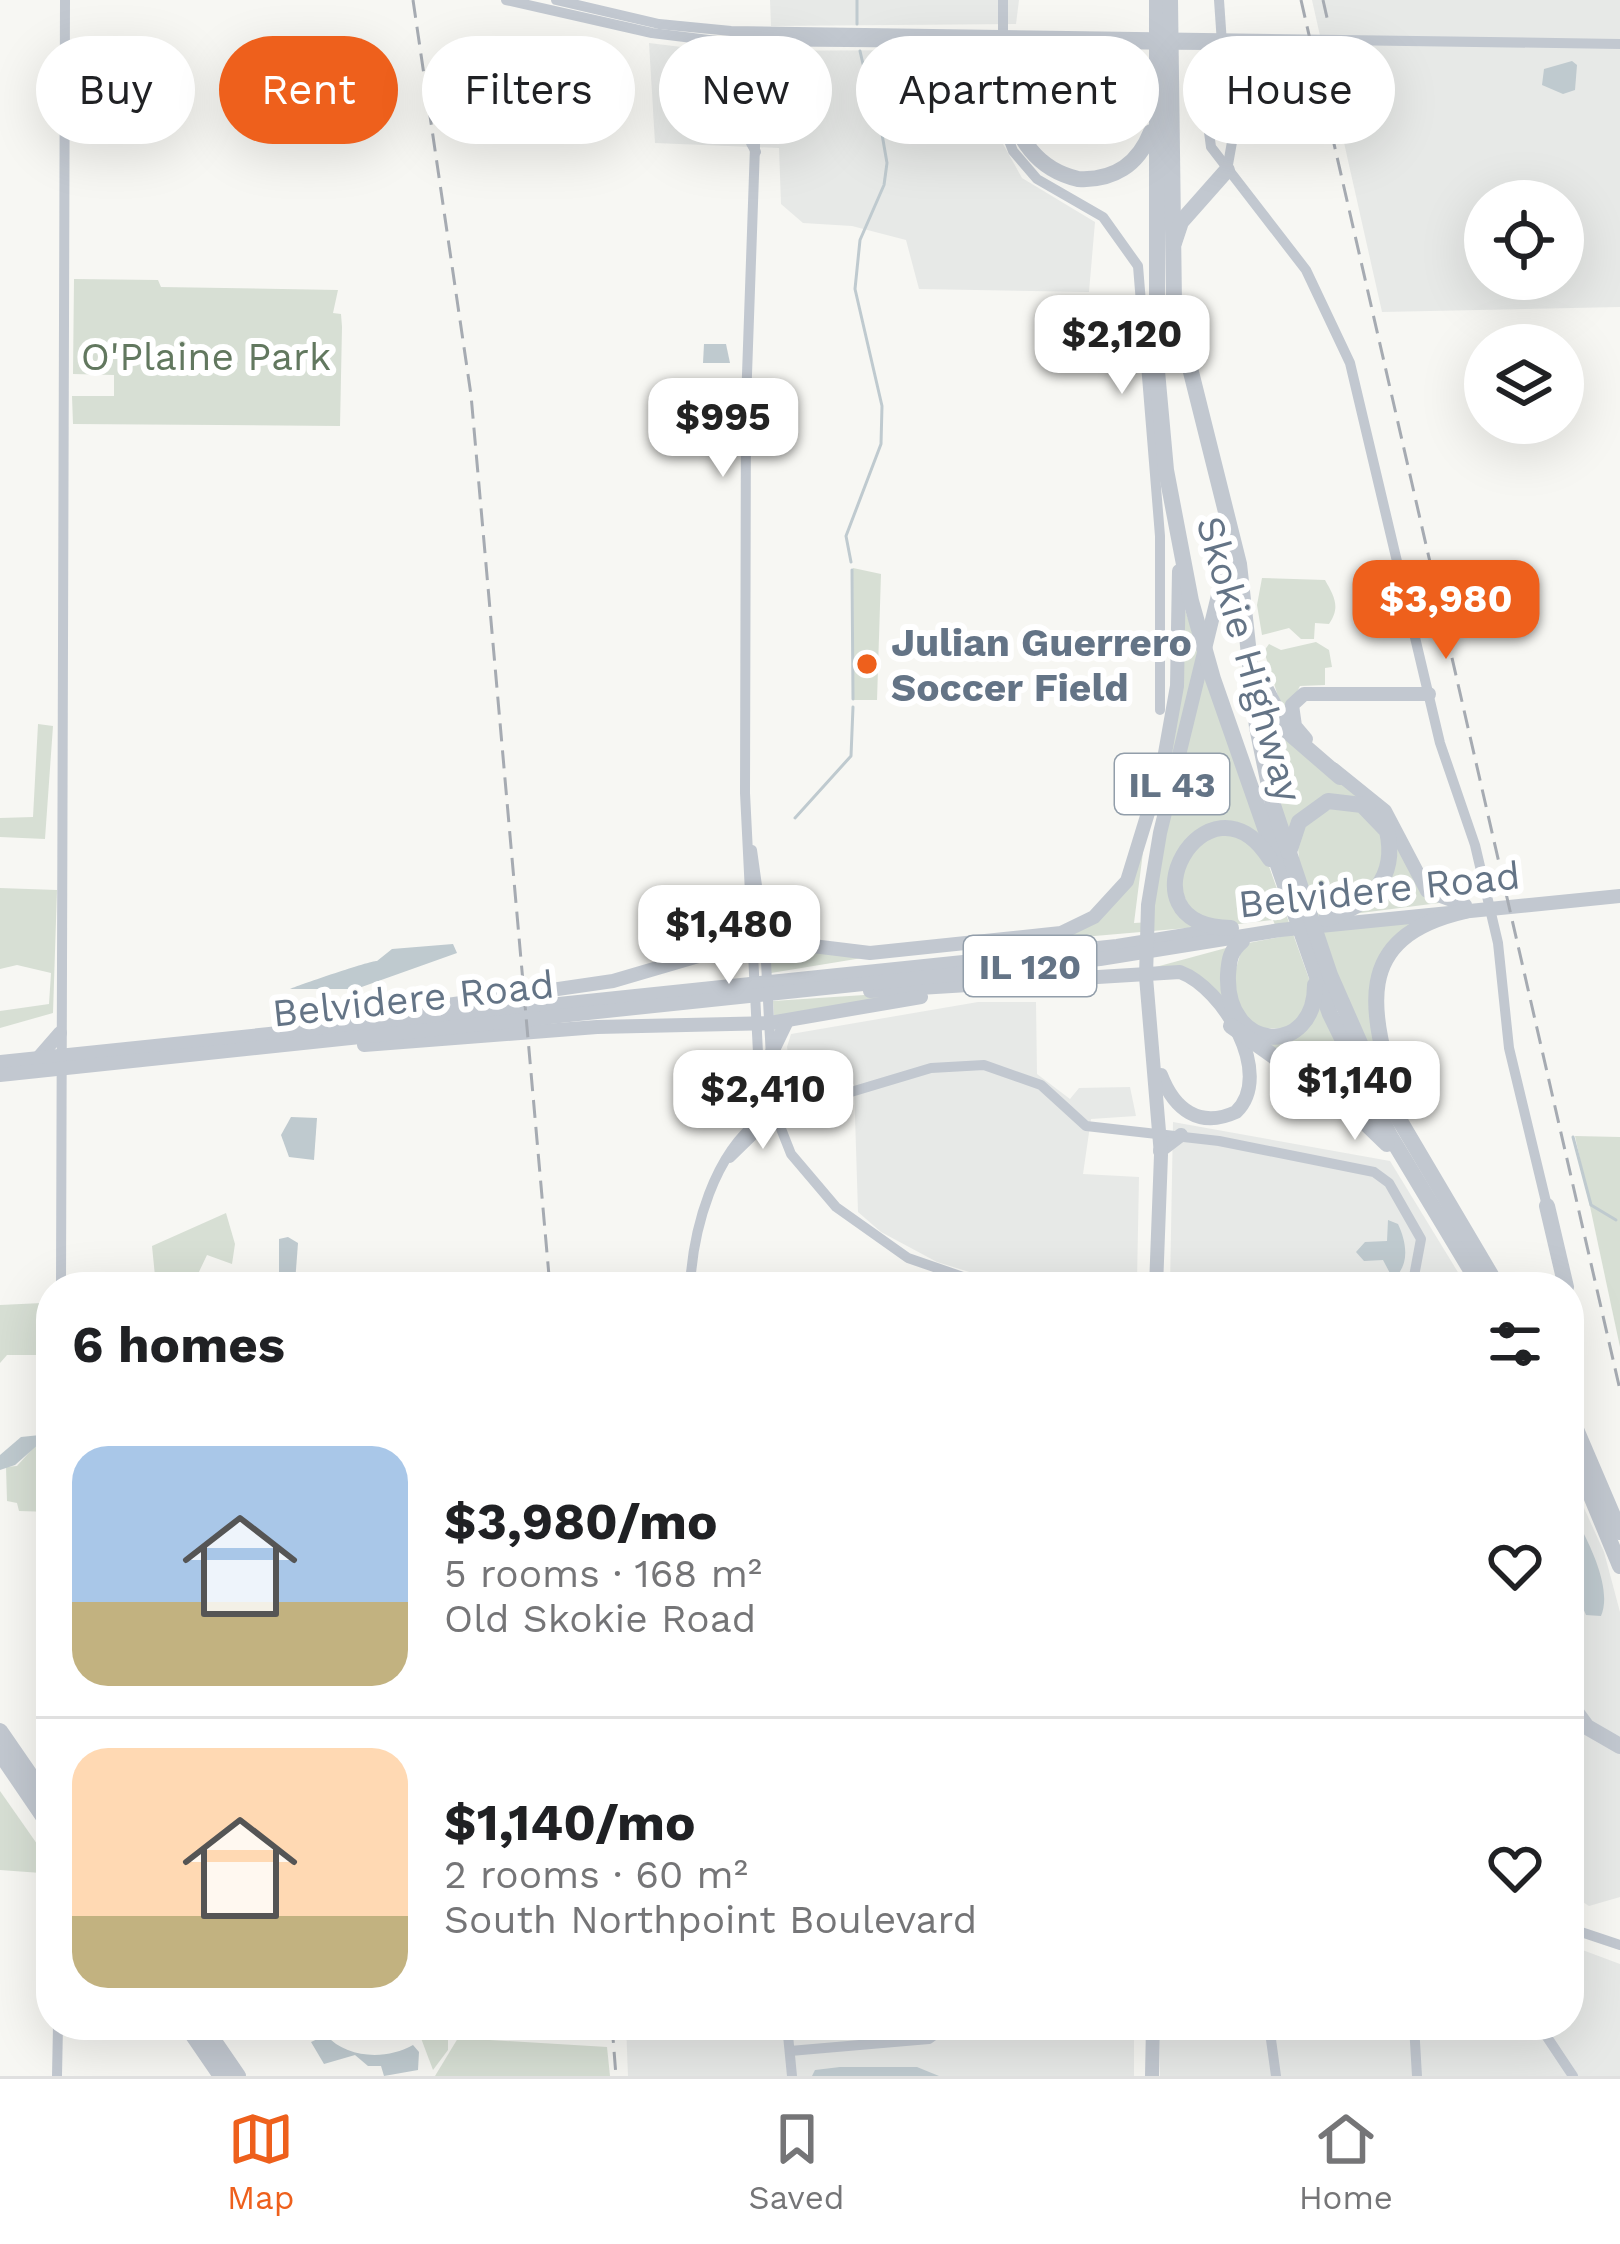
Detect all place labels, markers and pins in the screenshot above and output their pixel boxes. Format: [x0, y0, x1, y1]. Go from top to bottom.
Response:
pin: $2,120 [1024, 295, 1220, 397]
pin: $995 [652, 378, 794, 480]
pin: $3,980 [1348, 560, 1544, 662]
place label: Julian Guerrero Soccer Field [891, 620, 1192, 710]
marker: Julian Guerrero Soccer Field [854, 651, 880, 677]
pin: $1,480 [631, 885, 827, 987]
pin: $1,140 [1257, 1041, 1453, 1143]
pin: $2,410 [665, 1050, 861, 1152]

